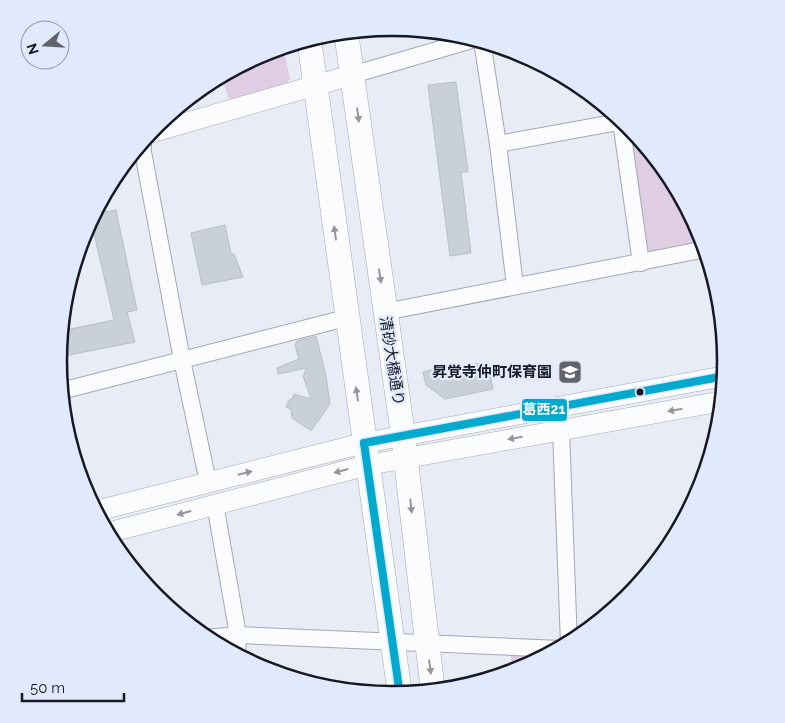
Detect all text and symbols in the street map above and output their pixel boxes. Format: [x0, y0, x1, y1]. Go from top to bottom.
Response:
north arrow [20, 20, 70, 70]
text: N [23, 41, 42, 57]
one-way arrow [354, 107, 362, 123]
one-way arrow [331, 225, 339, 241]
one-way arrow [376, 268, 384, 284]
street label: 清砂大橋通り [376, 315, 408, 407]
school or university icon: 昇覚寺仲町保育園 [557, 359, 583, 385]
place label: 昇覚寺仲町保育園 [432, 363, 552, 381]
one-way arrow [353, 386, 361, 402]
unlabelled marker [635, 387, 645, 397]
line badge: 葛西21 [521, 398, 568, 422]
text: 葛西21 [523, 401, 565, 417]
one-way arrow [666, 406, 682, 414]
one-way arrow [506, 435, 522, 443]
one-way arrow [334, 468, 349, 476]
one-way arrow [237, 469, 252, 477]
one-way arrow [407, 498, 415, 514]
one-way arrow [177, 509, 192, 517]
one-way arrow [426, 660, 434, 676]
scale bar [22, 670, 125, 702]
text: 50 m [30, 679, 65, 697]

